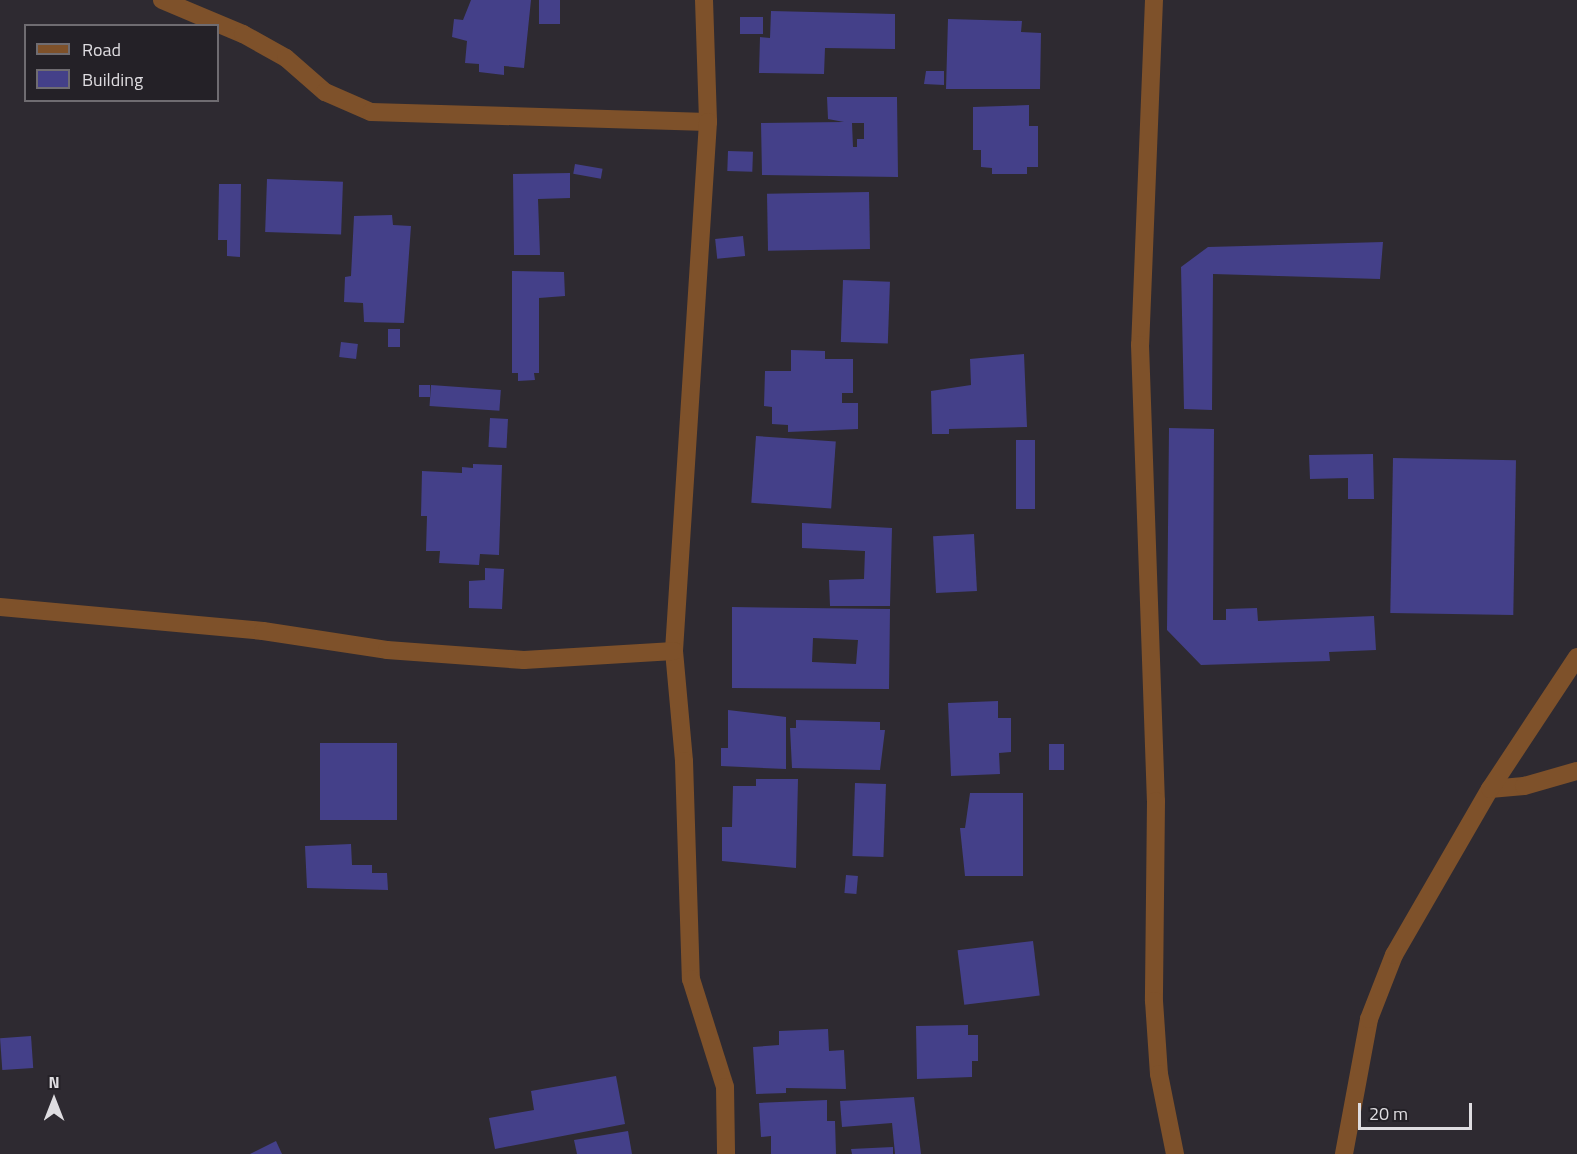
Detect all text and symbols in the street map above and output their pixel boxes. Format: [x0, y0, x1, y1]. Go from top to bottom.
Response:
legend [24, 24, 219, 102]
text: Road [82, 36, 121, 63]
text: Building [82, 66, 143, 93]
north arrow [24, 1070, 84, 1130]
text: N [48, 1070, 60, 1094]
scale bar [1361, 1091, 1475, 1129]
text: 20 m [1369, 1100, 1408, 1127]

